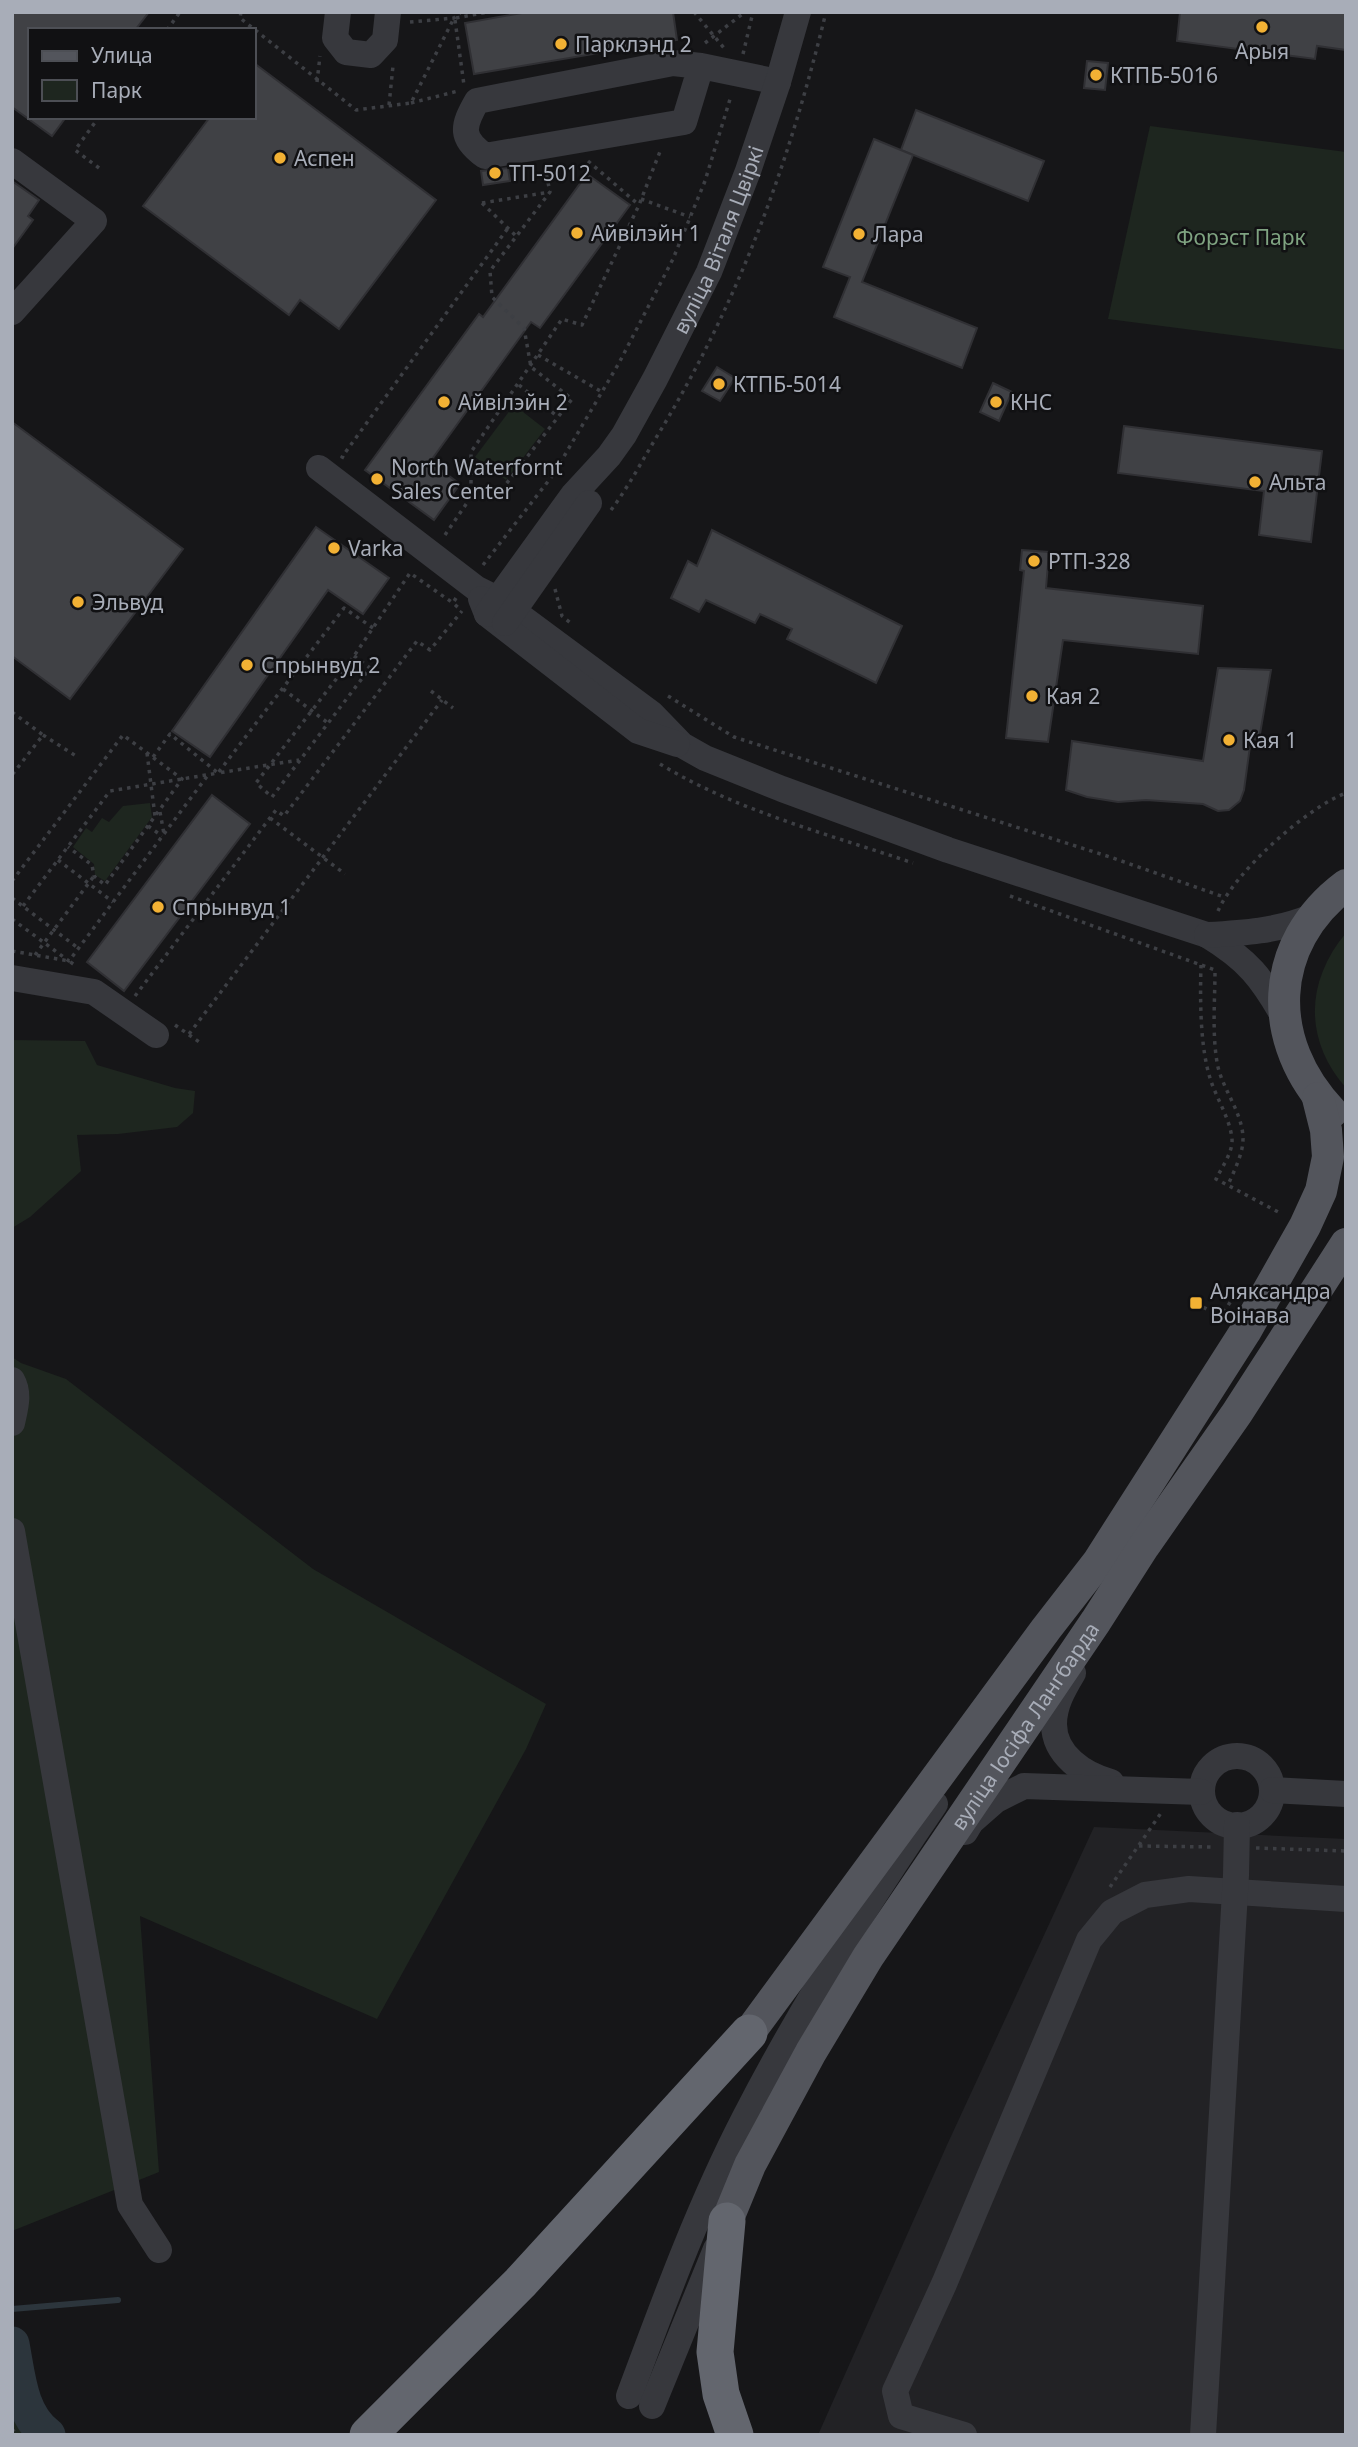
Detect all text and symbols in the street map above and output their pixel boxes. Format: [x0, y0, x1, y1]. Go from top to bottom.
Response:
marker: Арыя [1254, 19, 1270, 35]
legend [28, 28, 256, 119]
place label: Парклэнд 2 [575, 30, 692, 58]
marker: Парклэнд 2 [553, 36, 569, 52]
place label: Арыя [1235, 37, 1289, 65]
text: Улица [91, 41, 153, 69]
place label: КТПБ-5016 [1110, 61, 1218, 89]
marker: КТПБ-5016 [1088, 67, 1104, 83]
text: Парк [91, 76, 142, 104]
street label: вуліца Віталя Цвіркі [666, 142, 770, 338]
place label: Аспен [294, 144, 355, 172]
marker: Аспен [272, 150, 288, 166]
place label: ТП-5012 [509, 159, 591, 187]
marker: ТП-5012 [487, 165, 503, 181]
place label: Айвілэйн 1 [591, 219, 701, 247]
place label: Лара [873, 220, 924, 248]
park label: Форэст Парк [1176, 223, 1306, 251]
marker: Айвілэйн 1 [569, 225, 585, 241]
marker: Лара [851, 226, 867, 242]
place label: КТПБ-5014 [733, 370, 841, 398]
marker: КТПБ-5014 [711, 376, 727, 392]
place label: Айвілэйн 2 [458, 388, 568, 416]
place label: КНС [1010, 388, 1052, 416]
marker: Айвілэйн 2 [436, 394, 452, 410]
marker: КНС [988, 394, 1004, 410]
place label: North Waterfornt Sales Center [391, 453, 563, 505]
place label: Альта [1269, 468, 1326, 496]
marker: North Waterfornt Sales Center [369, 471, 385, 487]
marker: Альта [1247, 474, 1263, 490]
place label: Varka [348, 534, 404, 562]
marker: Varka [326, 540, 342, 556]
place label: РТП-328 [1048, 547, 1131, 575]
marker: РТП-328 [1026, 553, 1042, 569]
place label: Эльвуд [92, 588, 163, 616]
marker: Эльвуд [70, 594, 86, 610]
place label: Спрынвуд 2 [261, 651, 380, 679]
marker: Спрынвуд 2 [239, 657, 255, 673]
place label: Кая 2 [1046, 682, 1100, 710]
marker: Кая 2 [1024, 688, 1040, 704]
place label: Кая 1 [1243, 726, 1297, 754]
marker: Кая 1 [1221, 732, 1237, 748]
place label: Спрынвуд 1 [172, 893, 291, 921]
marker: Спрынвуд 1 [150, 899, 166, 915]
place label: Аляксандра Воінава [1210, 1277, 1331, 1329]
marker: Аляксандра Воінава [1188, 1295, 1204, 1311]
street label: вуліца Іосіфа Лангбарда [944, 1616, 1105, 1835]

